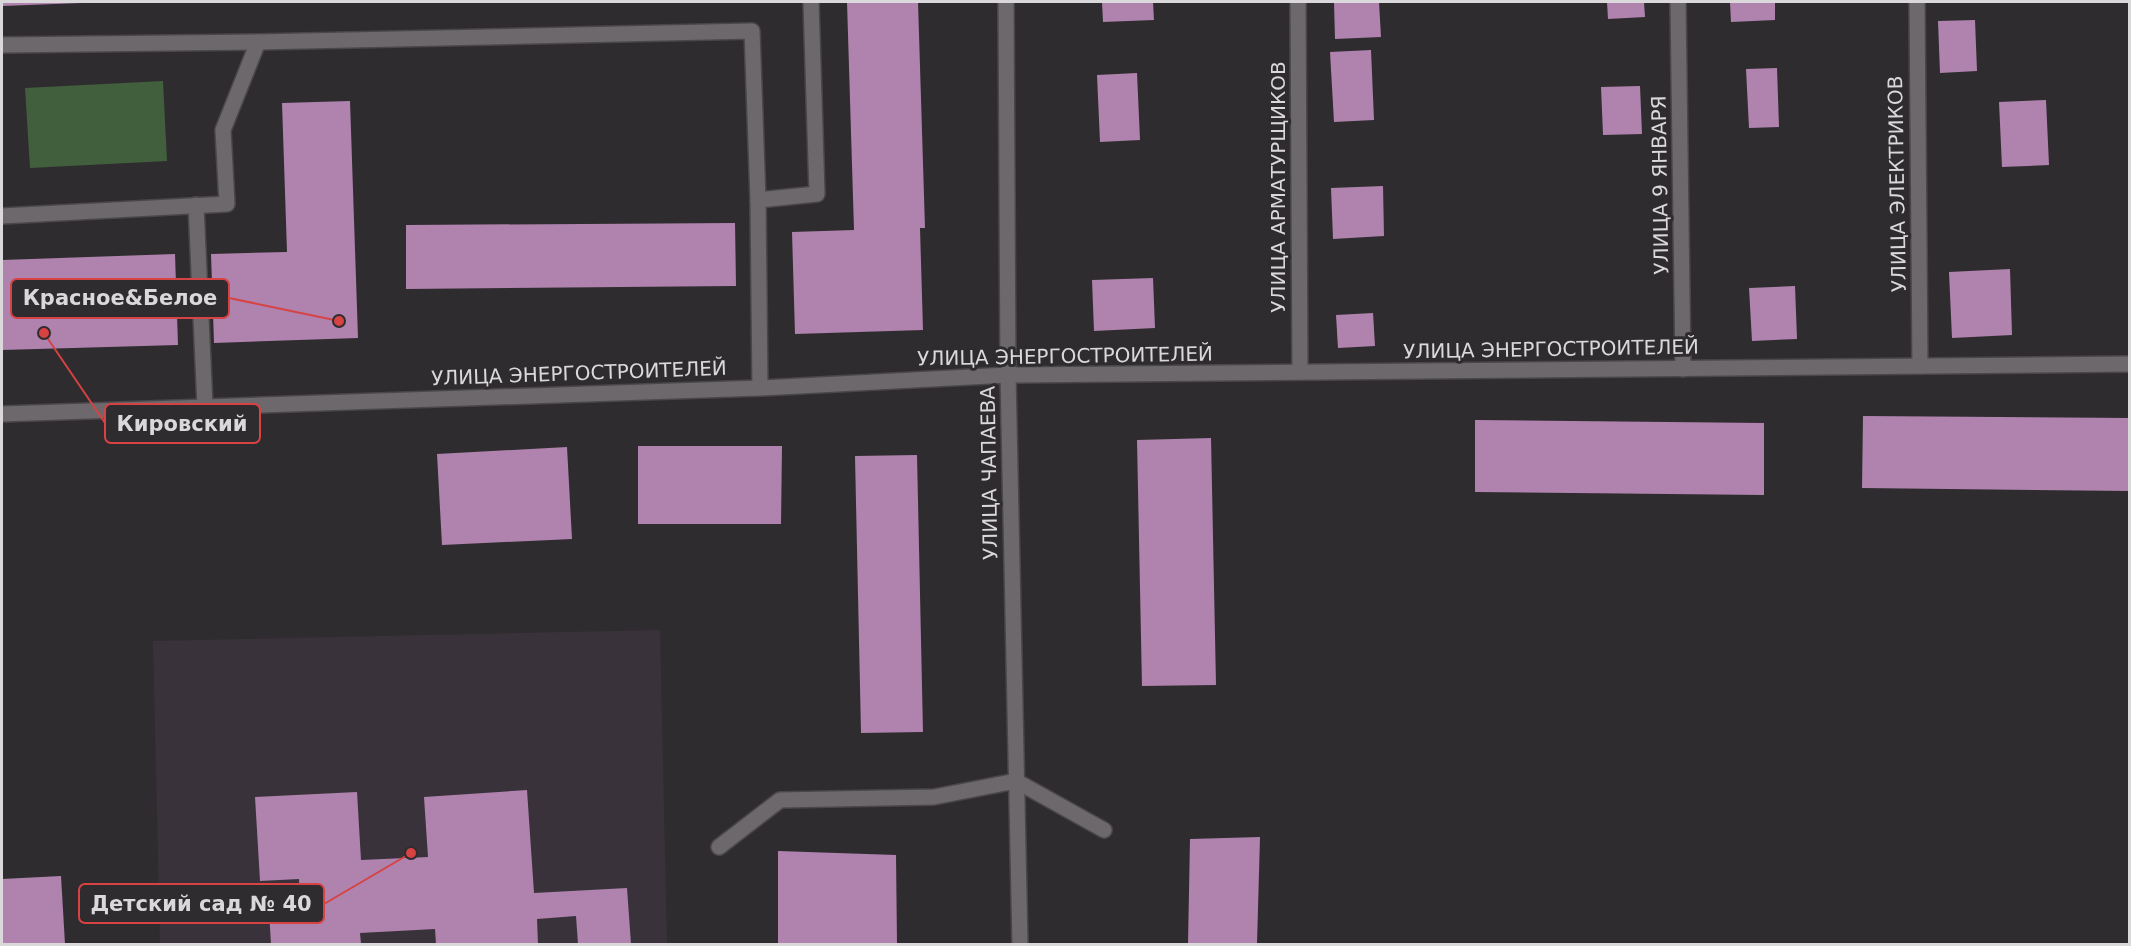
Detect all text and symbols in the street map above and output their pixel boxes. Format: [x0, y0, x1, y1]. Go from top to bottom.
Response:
street label: УЛИЦА АРМАТУРЩИКОВ [1266, 61, 1290, 313]
street label: УЛИЦА ЭЛЕКТРИКОВ [1883, 76, 1911, 292]
street label: УЛИЦА 9 ЯНВАРЯ [1646, 95, 1674, 275]
callout: Красное&Белое [11, 279, 229, 318]
text: Красное&Белое [23, 286, 217, 310]
street label: УЛИЦА ЭНЕРГОСТРОИТЕЛЕЙ [1403, 334, 1699, 364]
street label: УЛИЦА ЭНЕРГОСТРОИТЕЛЕЙ [917, 341, 1213, 371]
street label: УЛИЦА ЭНЕРГОСТРОИТЕЛЕЙ [431, 356, 727, 390]
street label: УЛИЦА ЧАПАЕВА [975, 386, 1003, 560]
callout: Кировский [105, 404, 260, 443]
text: Кировский [117, 412, 247, 436]
callout: Детский сад № 40 [79, 884, 324, 923]
text: Детский сад № 40 [90, 892, 312, 916]

